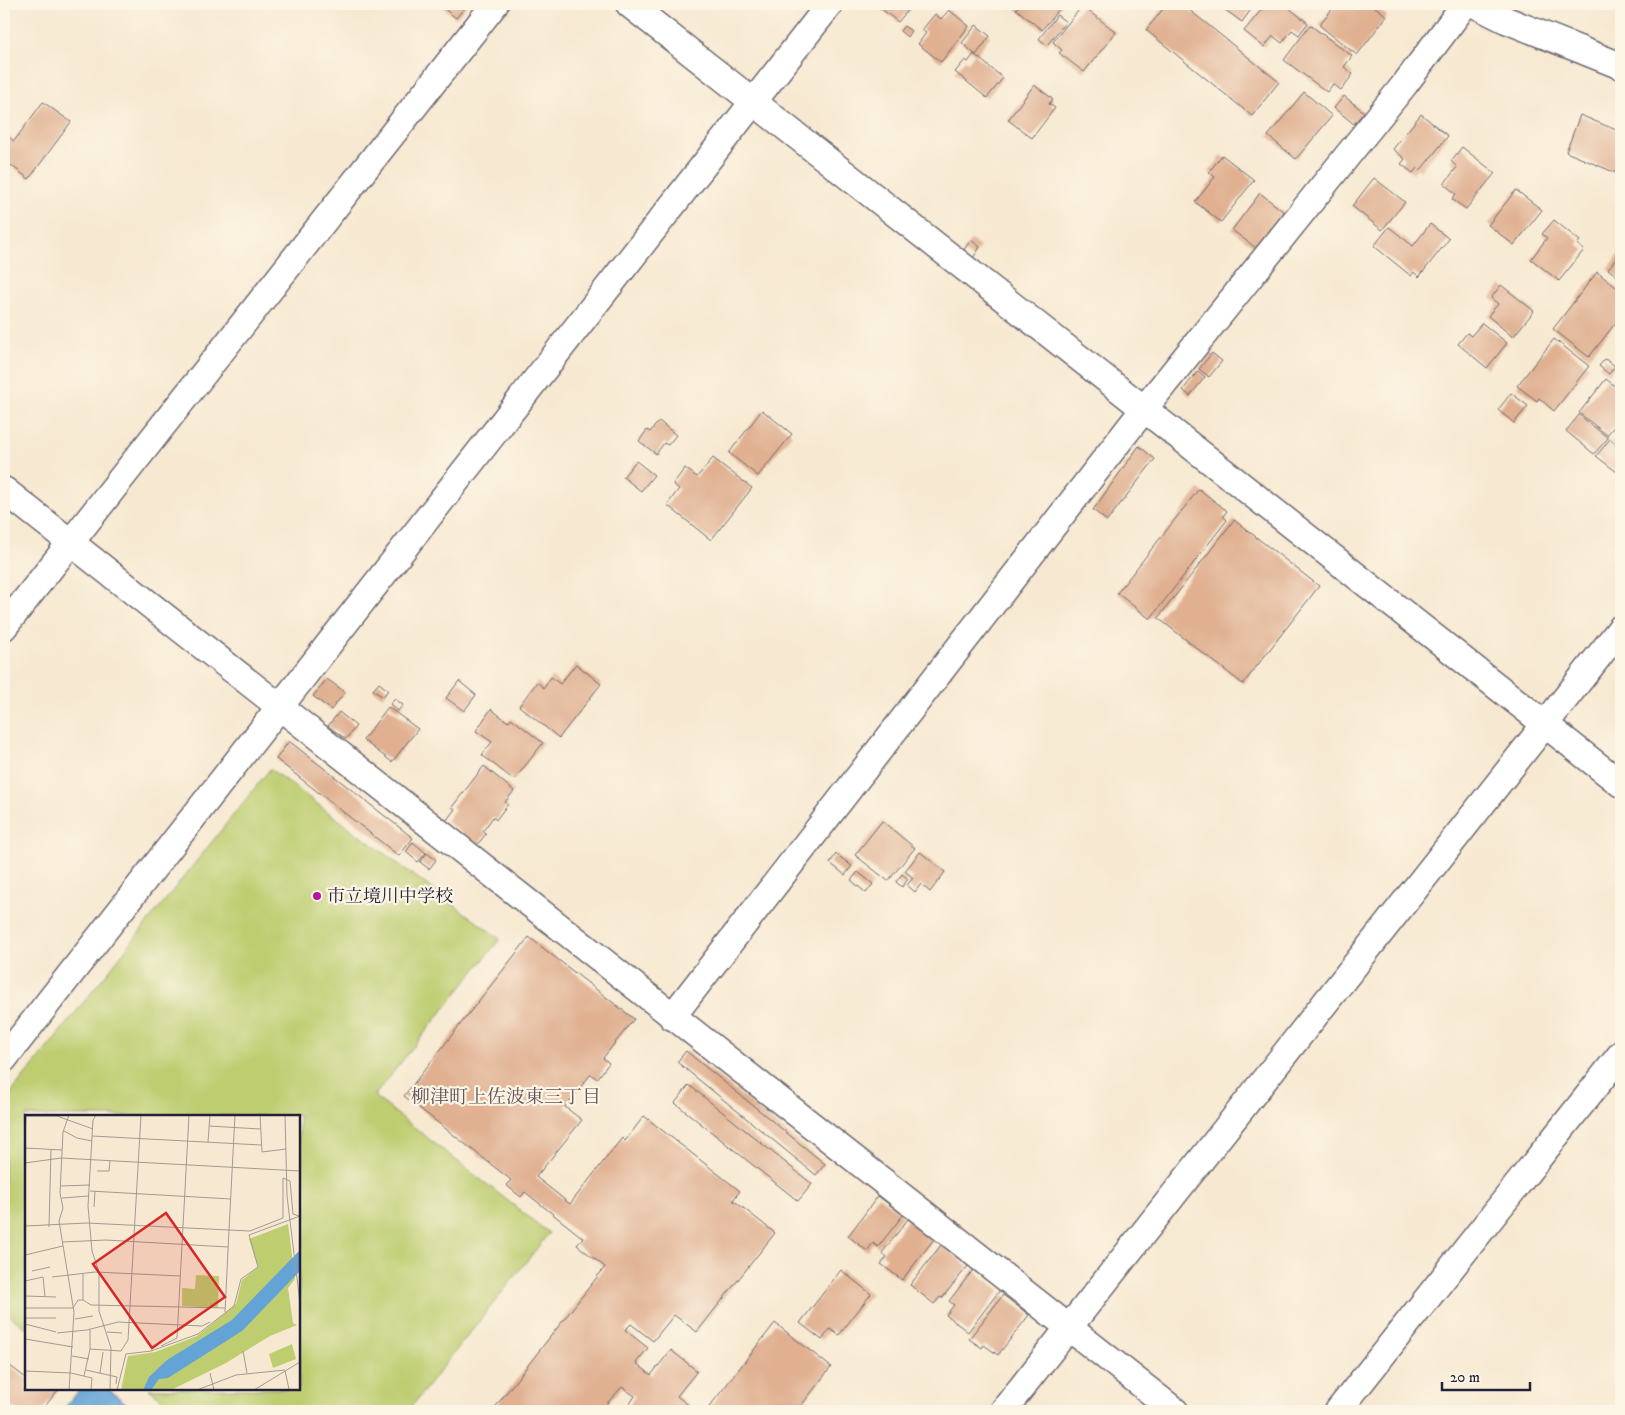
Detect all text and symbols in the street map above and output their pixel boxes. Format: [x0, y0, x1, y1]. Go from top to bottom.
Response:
place label: 市立境川中学校 [327, 886, 453, 908]
marker: 市立境川中学校 [311, 890, 323, 902]
district label: 柳津町上佐波東三丁目 [411, 1086, 601, 1109]
inset map [25, 1115, 300, 1390]
scale bar [1442, 1360, 1530, 1392]
text: 20 m [1450, 1368, 1480, 1387]

